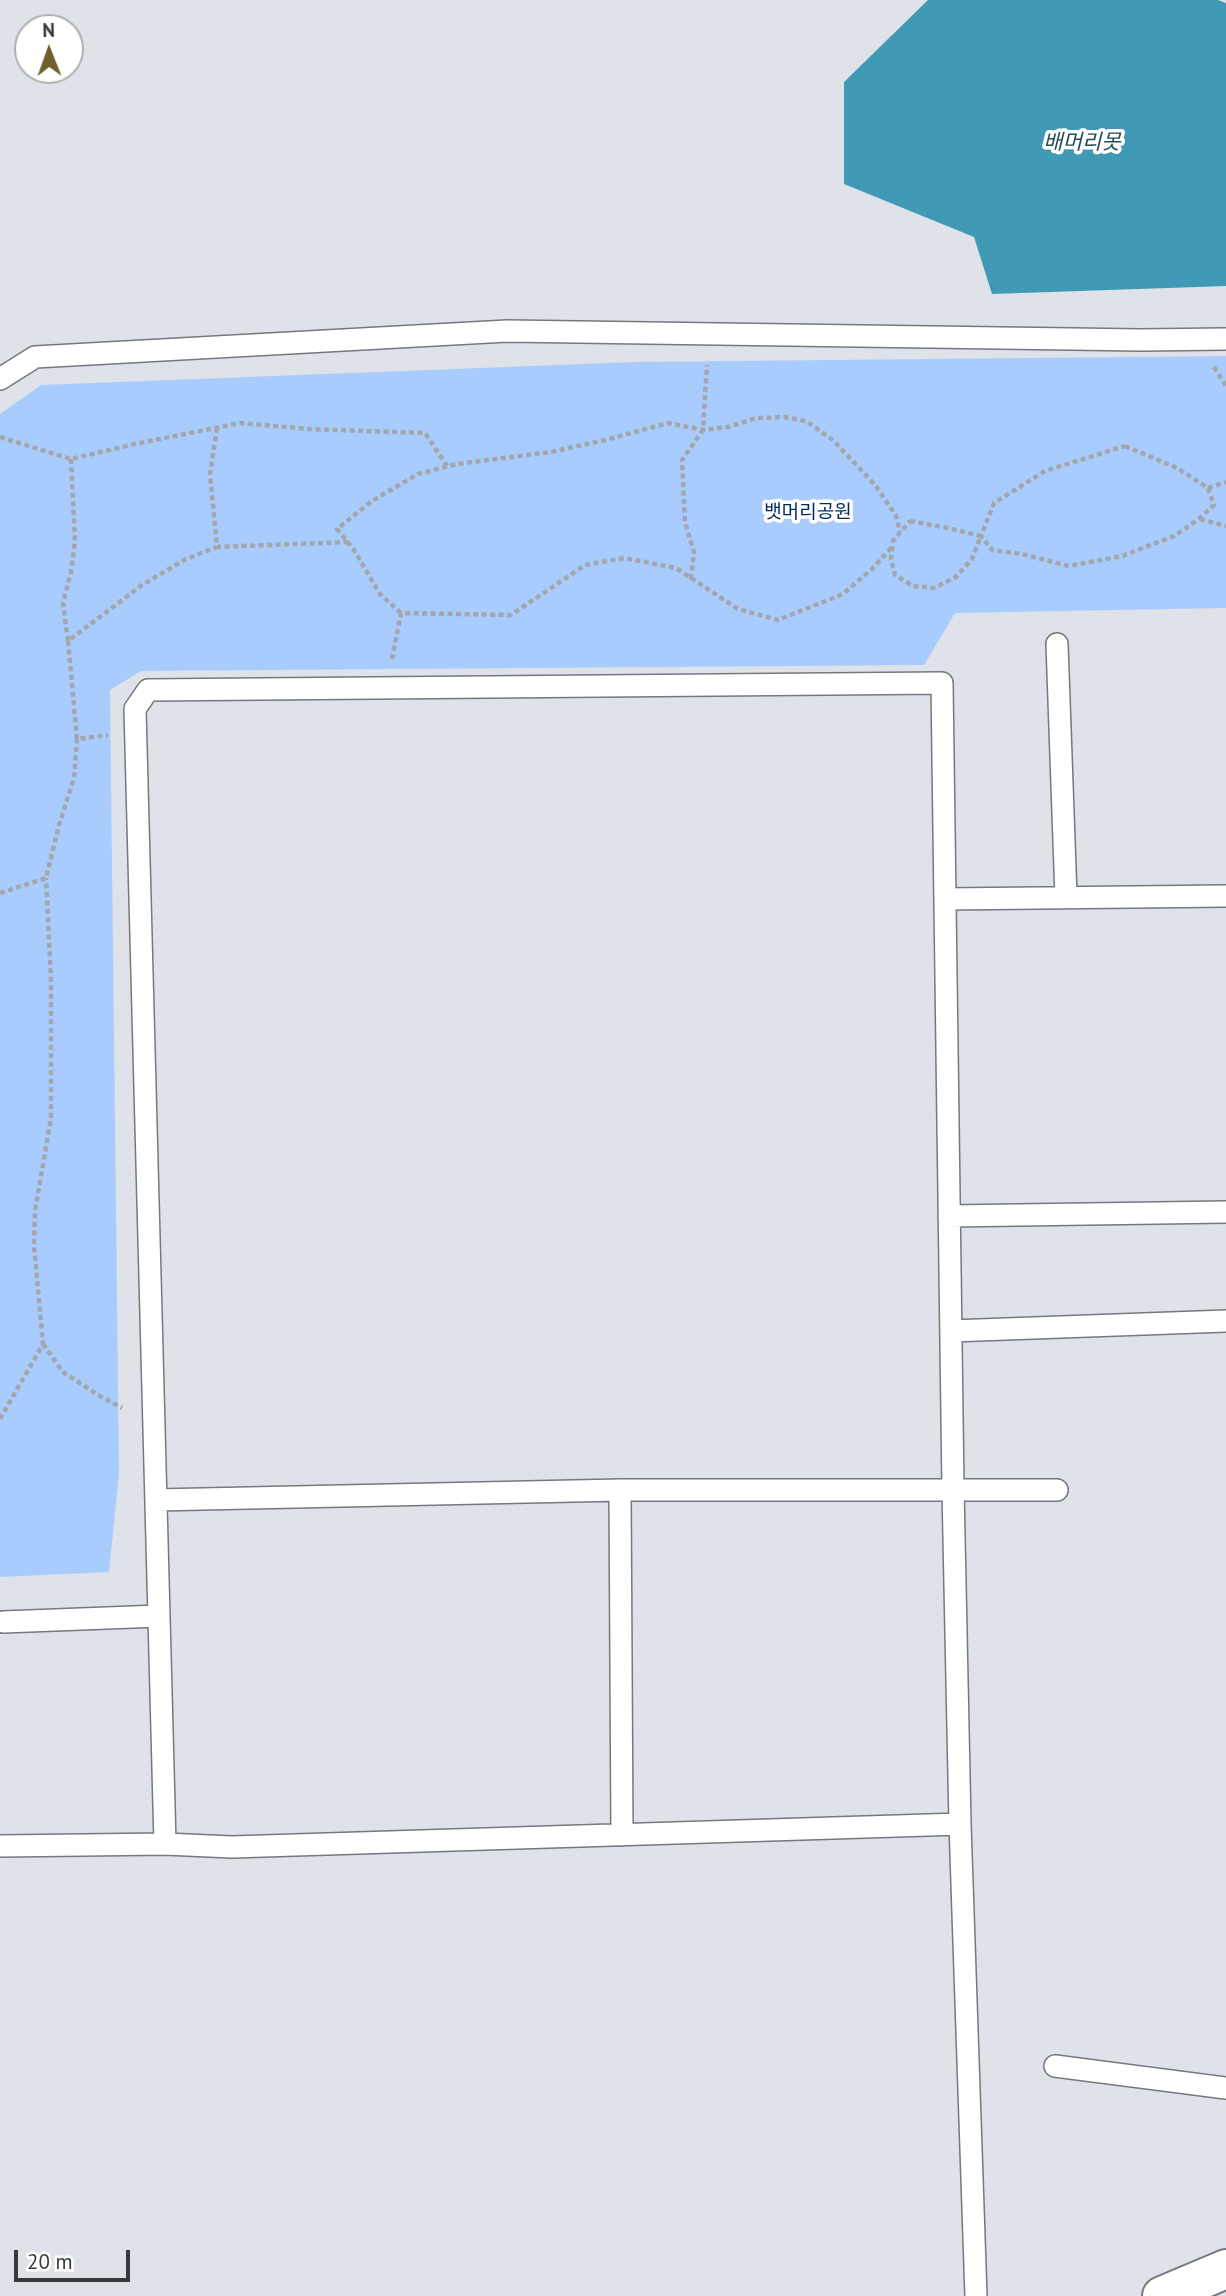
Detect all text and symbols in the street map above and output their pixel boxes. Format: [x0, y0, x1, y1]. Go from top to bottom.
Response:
north arrow [14, 14, 84, 84]
text: N [42, 18, 55, 42]
water label: 배머리못 [1043, 130, 1121, 156]
park label: 뱃머리공원 [764, 502, 852, 524]
scale bar [18, 2236, 133, 2280]
text: 20 m [27, 2248, 73, 2275]

